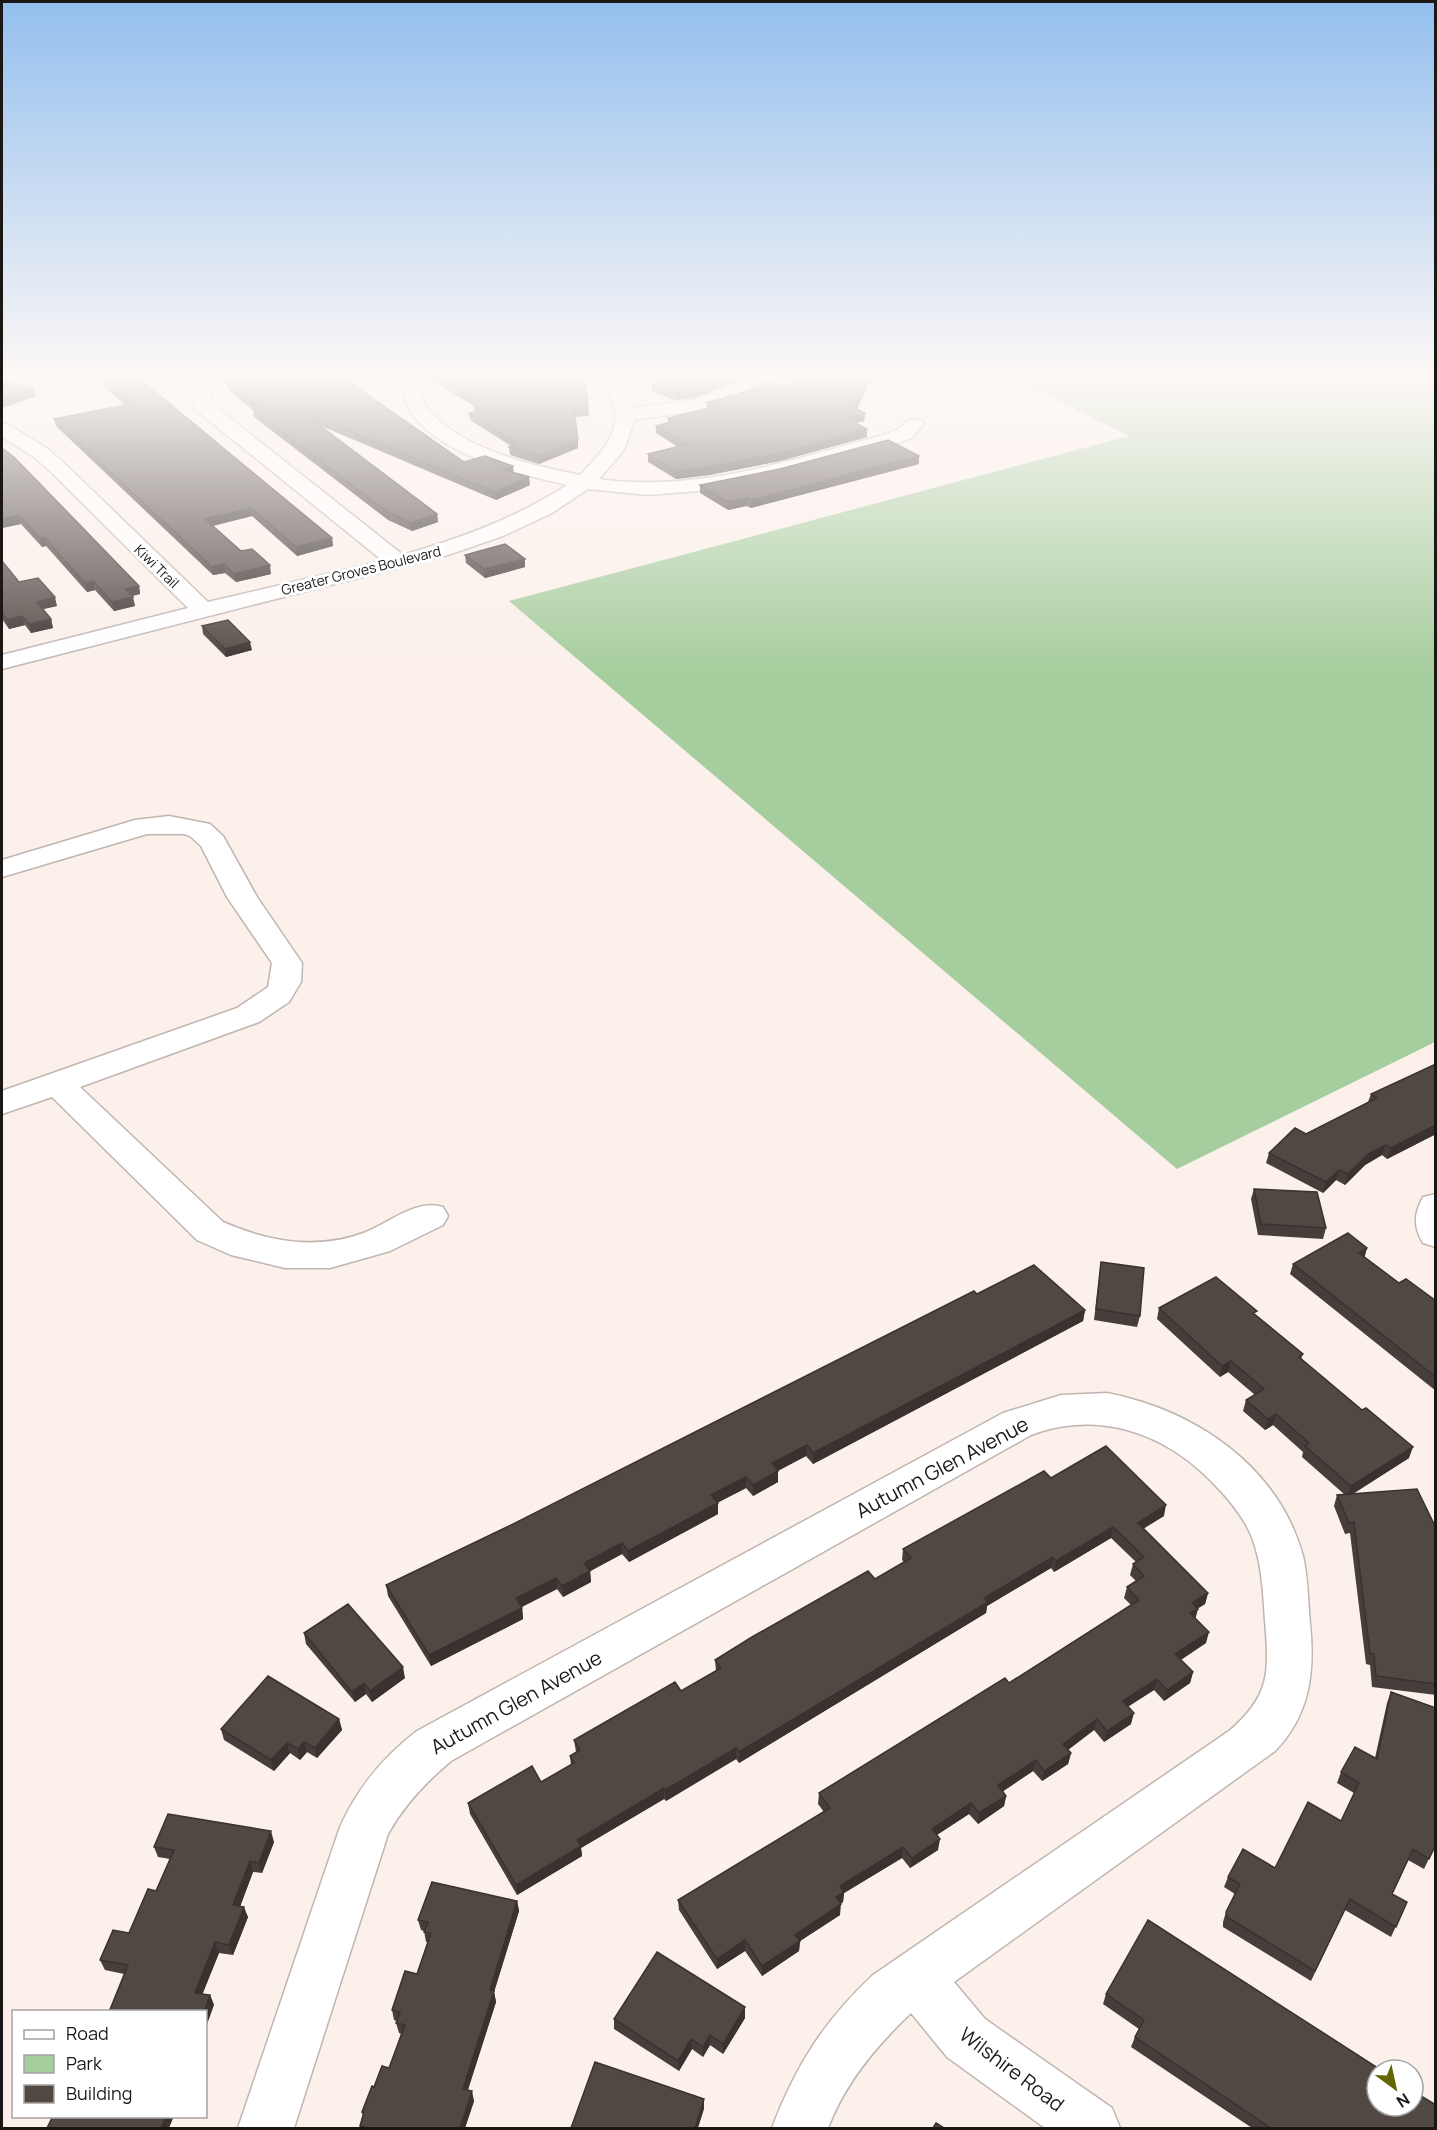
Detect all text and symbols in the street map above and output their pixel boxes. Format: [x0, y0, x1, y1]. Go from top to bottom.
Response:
street label: Kiwi Trail [131, 540, 183, 592]
street label: Greater Groves Boulevard [279, 541, 443, 599]
street label: Autumn Glen Avenue [851, 1410, 1033, 1524]
street label: Autumn Glen Avenue [426, 1644, 606, 1760]
legend [12, 2010, 207, 2118]
text: Road [66, 2021, 109, 2045]
street label: Wilshire Road [954, 2021, 1070, 2117]
text: Park [66, 2051, 103, 2075]
north arrow [1365, 2058, 1425, 2118]
text: Building [66, 2081, 132, 2105]
text: N [1392, 2088, 1414, 2113]

